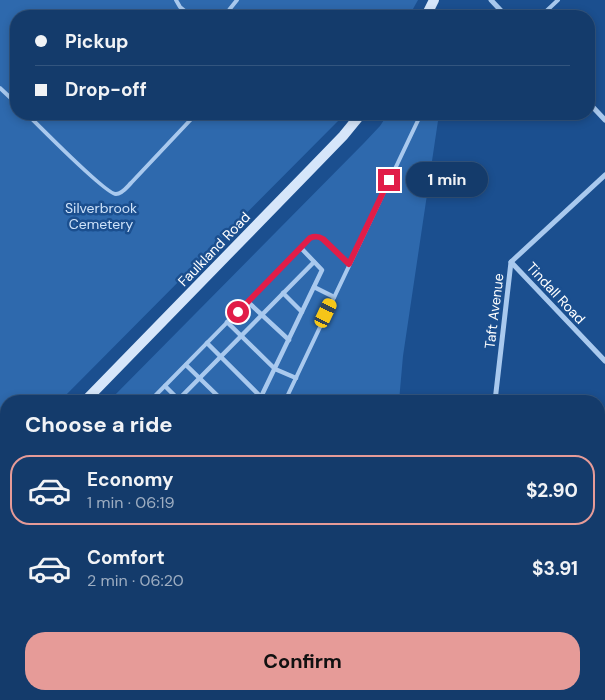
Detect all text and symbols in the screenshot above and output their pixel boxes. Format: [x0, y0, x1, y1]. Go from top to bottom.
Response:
text: Pickup [65, 29, 129, 54]
text: Drop-off [65, 77, 147, 102]
callout: 1 min [406, 162, 489, 198]
route end [378, 169, 400, 191]
text: 1 min [428, 169, 466, 190]
park label: Silverbrook Cemetery [65, 199, 137, 233]
street label: Faulkland Road [174, 208, 254, 290]
street label: Tindall Road [523, 258, 589, 328]
street label: Taft Avenue [480, 272, 508, 350]
car [312, 296, 339, 330]
route start [227, 301, 249, 323]
text: Choose a ride [25, 410, 173, 439]
text: Economy [87, 467, 174, 492]
icon: car [27, 468, 72, 513]
text: $2.90 [526, 478, 578, 503]
text: 1 min · 06:19 [87, 492, 174, 513]
text: Comfort [87, 545, 165, 570]
icon: car [27, 546, 72, 591]
text: $3.91 [532, 556, 578, 581]
text: 2 min · 06:20 [87, 570, 184, 591]
button: Confirm [25, 632, 580, 690]

